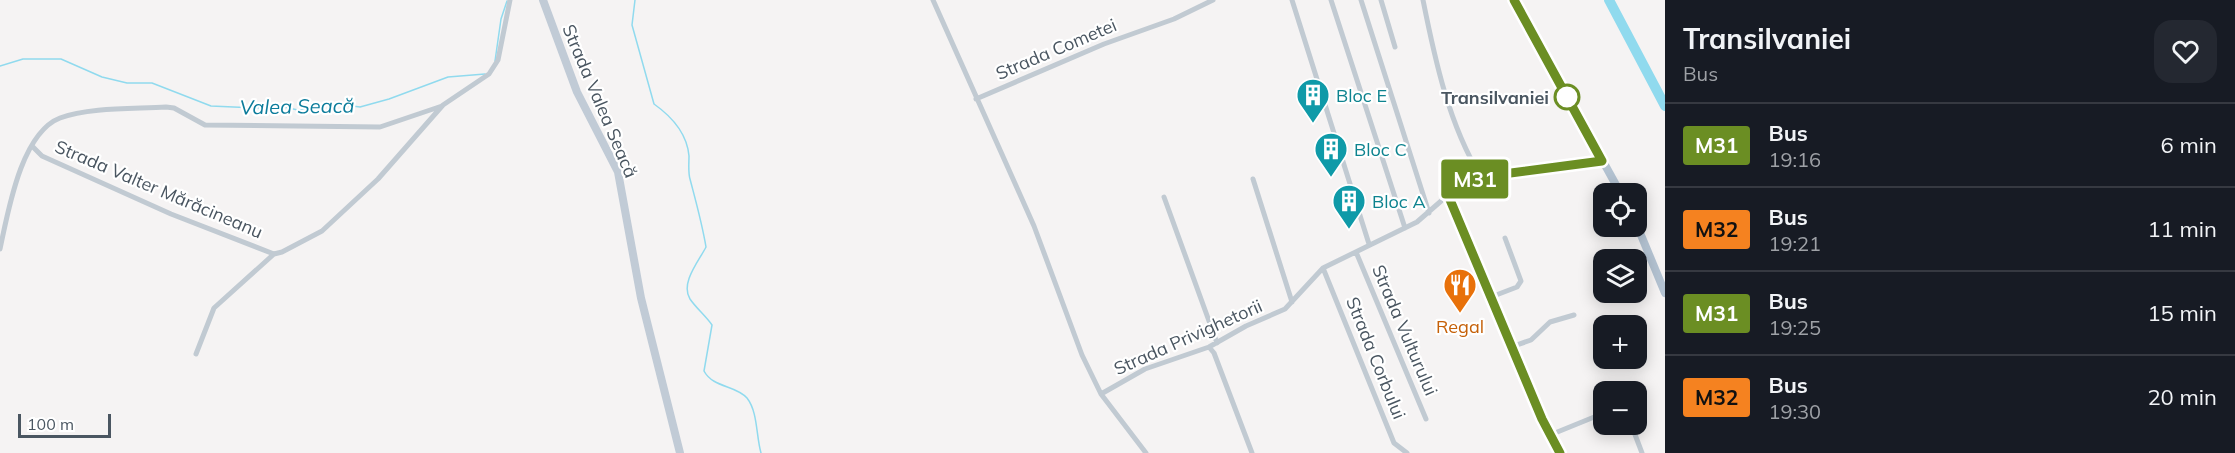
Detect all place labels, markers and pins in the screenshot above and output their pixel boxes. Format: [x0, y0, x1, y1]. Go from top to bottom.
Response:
building icon: Bloc E [1295, 77, 1331, 124]
place label: Bloc E [1336, 84, 1387, 107]
marker: Transilvaniei [1554, 84, 1580, 110]
place label: Transilvaniei [1441, 86, 1549, 109]
building icon: Bloc C [1313, 131, 1349, 178]
place label: Bloc C [1354, 138, 1407, 161]
building icon: Bloc A [1331, 183, 1367, 230]
place label: Bloc A [1372, 190, 1426, 213]
restaurant icon: Regal [1442, 267, 1478, 314]
place label: Regal [1436, 315, 1484, 338]

